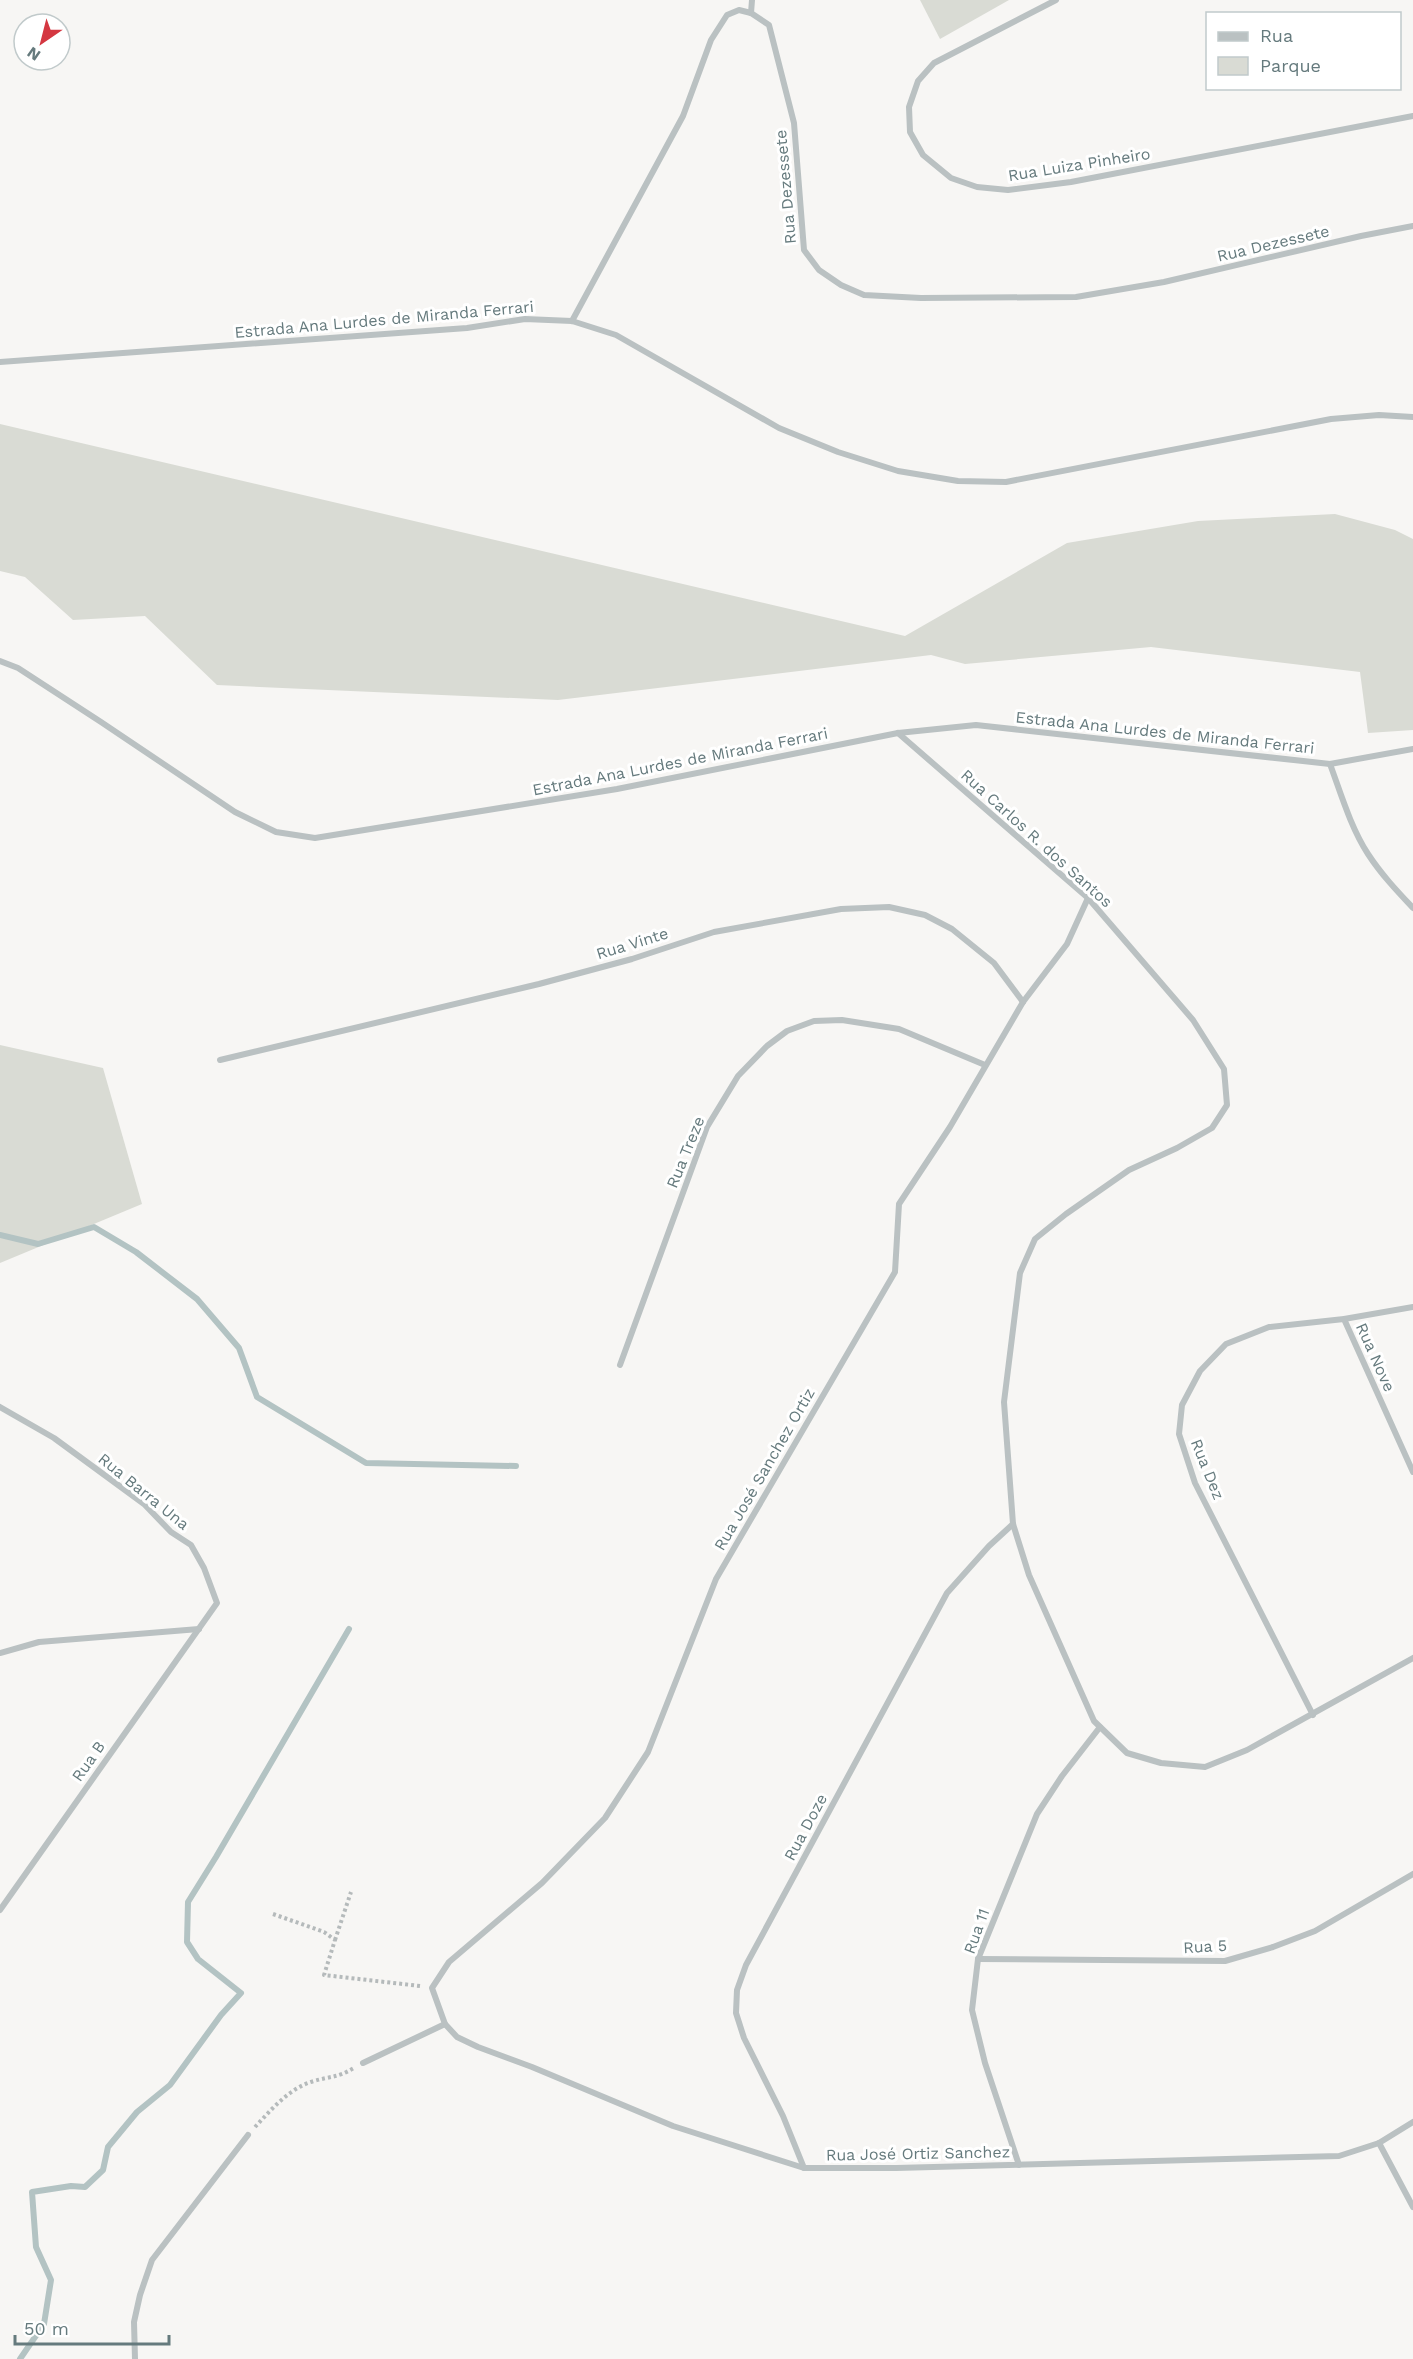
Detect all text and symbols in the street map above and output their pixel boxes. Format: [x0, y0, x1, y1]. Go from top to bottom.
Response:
north arrow [12, 12, 72, 72]
legend [1206, 12, 1401, 90]
text: Rua [1260, 25, 1293, 46]
text: N [23, 43, 44, 65]
text: Parque [1260, 55, 1321, 76]
street label: Rua Dezessete [771, 129, 800, 245]
street label: Rua Luiza Pinheiro [1007, 144, 1152, 185]
street label: Rua Dezessete [1215, 221, 1331, 266]
street label: Estrada Ana Lurdes de Miranda Ferrari [234, 297, 535, 342]
street label: Estrada Ana Lurdes de Miranda Ferrari [1015, 707, 1315, 758]
street label: Estrada Ana Lurdes de Miranda Ferrari [531, 724, 829, 799]
street label: Rua Carlos R. dos Santos [957, 765, 1116, 911]
street label: Rua Vinte [594, 924, 670, 963]
street label: Rua Treze [662, 1114, 708, 1191]
street label: Rua Nove [1352, 1320, 1399, 1395]
street label: Rua José Sanchez Ortiz [710, 1385, 819, 1554]
street label: Rua Dez [1187, 1436, 1228, 1502]
street label: Rua Barra Una [95, 1449, 193, 1534]
street label: Rua B [68, 1737, 109, 1785]
street label: Rua Doze [780, 1790, 831, 1864]
street label: Rua 11 [960, 1906, 993, 1956]
street label: Rua 5 [1183, 1936, 1227, 1957]
street label: Rua José Ortiz Sanchez [826, 2142, 1010, 2165]
scale bar [15, 2308, 170, 2346]
text: 50 m [24, 2318, 69, 2339]

